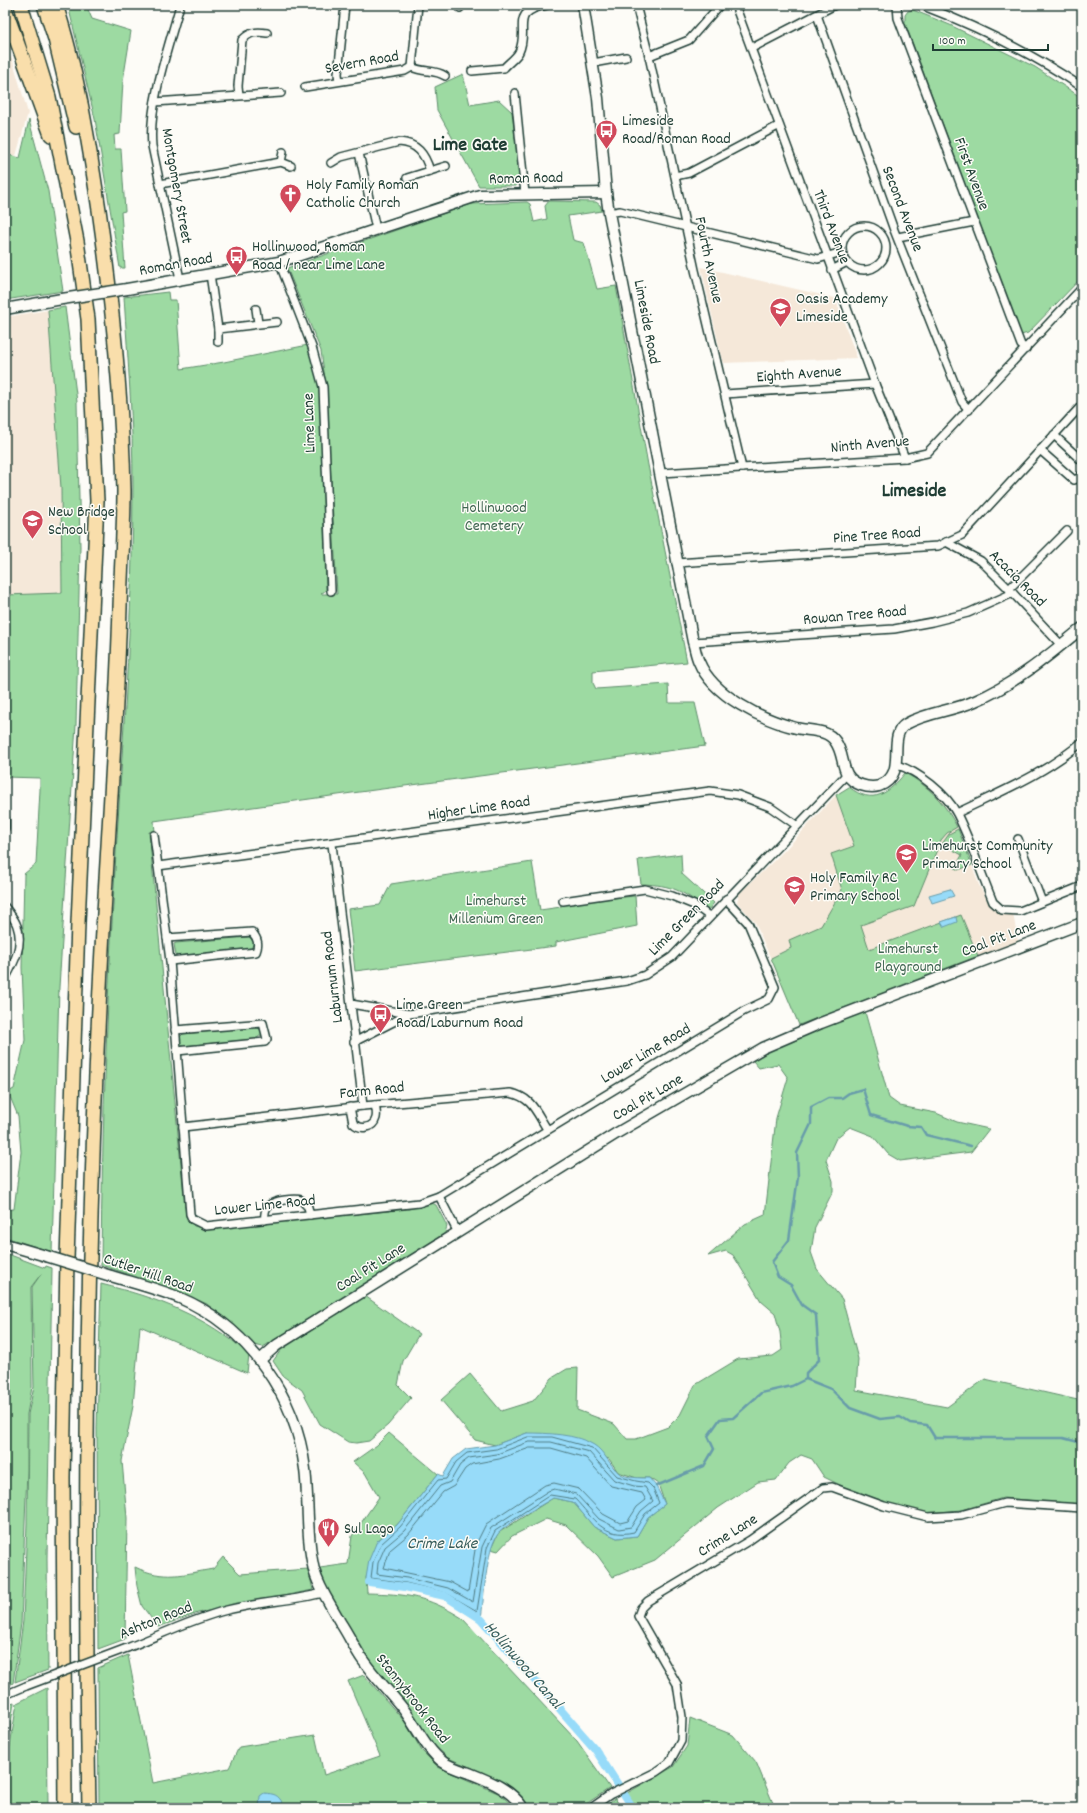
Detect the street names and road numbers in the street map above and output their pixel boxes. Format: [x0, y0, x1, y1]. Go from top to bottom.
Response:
street label: Severn Road [323, 45, 401, 81]
street label: Montgomery Street [155, 126, 197, 246]
street label: First Avenue [947, 134, 995, 214]
street label: Second Avenue [875, 163, 929, 255]
street label: Roman Road [489, 167, 563, 191]
street label: Third Avenue [806, 187, 856, 267]
street label: Fourth Avenue [688, 215, 728, 305]
street label: Roman Road [137, 247, 215, 283]
street label: Limeside Road [627, 278, 665, 366]
street label: Eighth Avenue [756, 361, 842, 389]
street label: Lime Lane [297, 393, 323, 453]
street label: Ninth Avenue [830, 430, 910, 460]
street label: Pine Tree Road [832, 521, 922, 551]
street label: Acacia Road [983, 545, 1051, 613]
street label: Rowan Tree Road [802, 600, 908, 632]
street label: Higher Lime Road [426, 790, 532, 828]
street label: Lime Green Road [643, 874, 731, 962]
street label: Coal Pit Lane [958, 914, 1040, 964]
street label: Laburnum Road [316, 930, 350, 1024]
street label: Lower Lime Road [596, 1018, 696, 1090]
street label: Coal Pit Lane [608, 1068, 688, 1128]
street label: Farm Road [338, 1076, 406, 1106]
street label: Lower Lime Road [213, 1189, 317, 1223]
street label: Coal Pit Lane [332, 1238, 410, 1298]
street label: Cutler Hill Road [100, 1248, 196, 1300]
street label: Crime Lane [694, 1509, 762, 1563]
street label: Ashton Road [116, 1596, 196, 1646]
street label: Stannybrook Road [369, 1649, 455, 1749]

